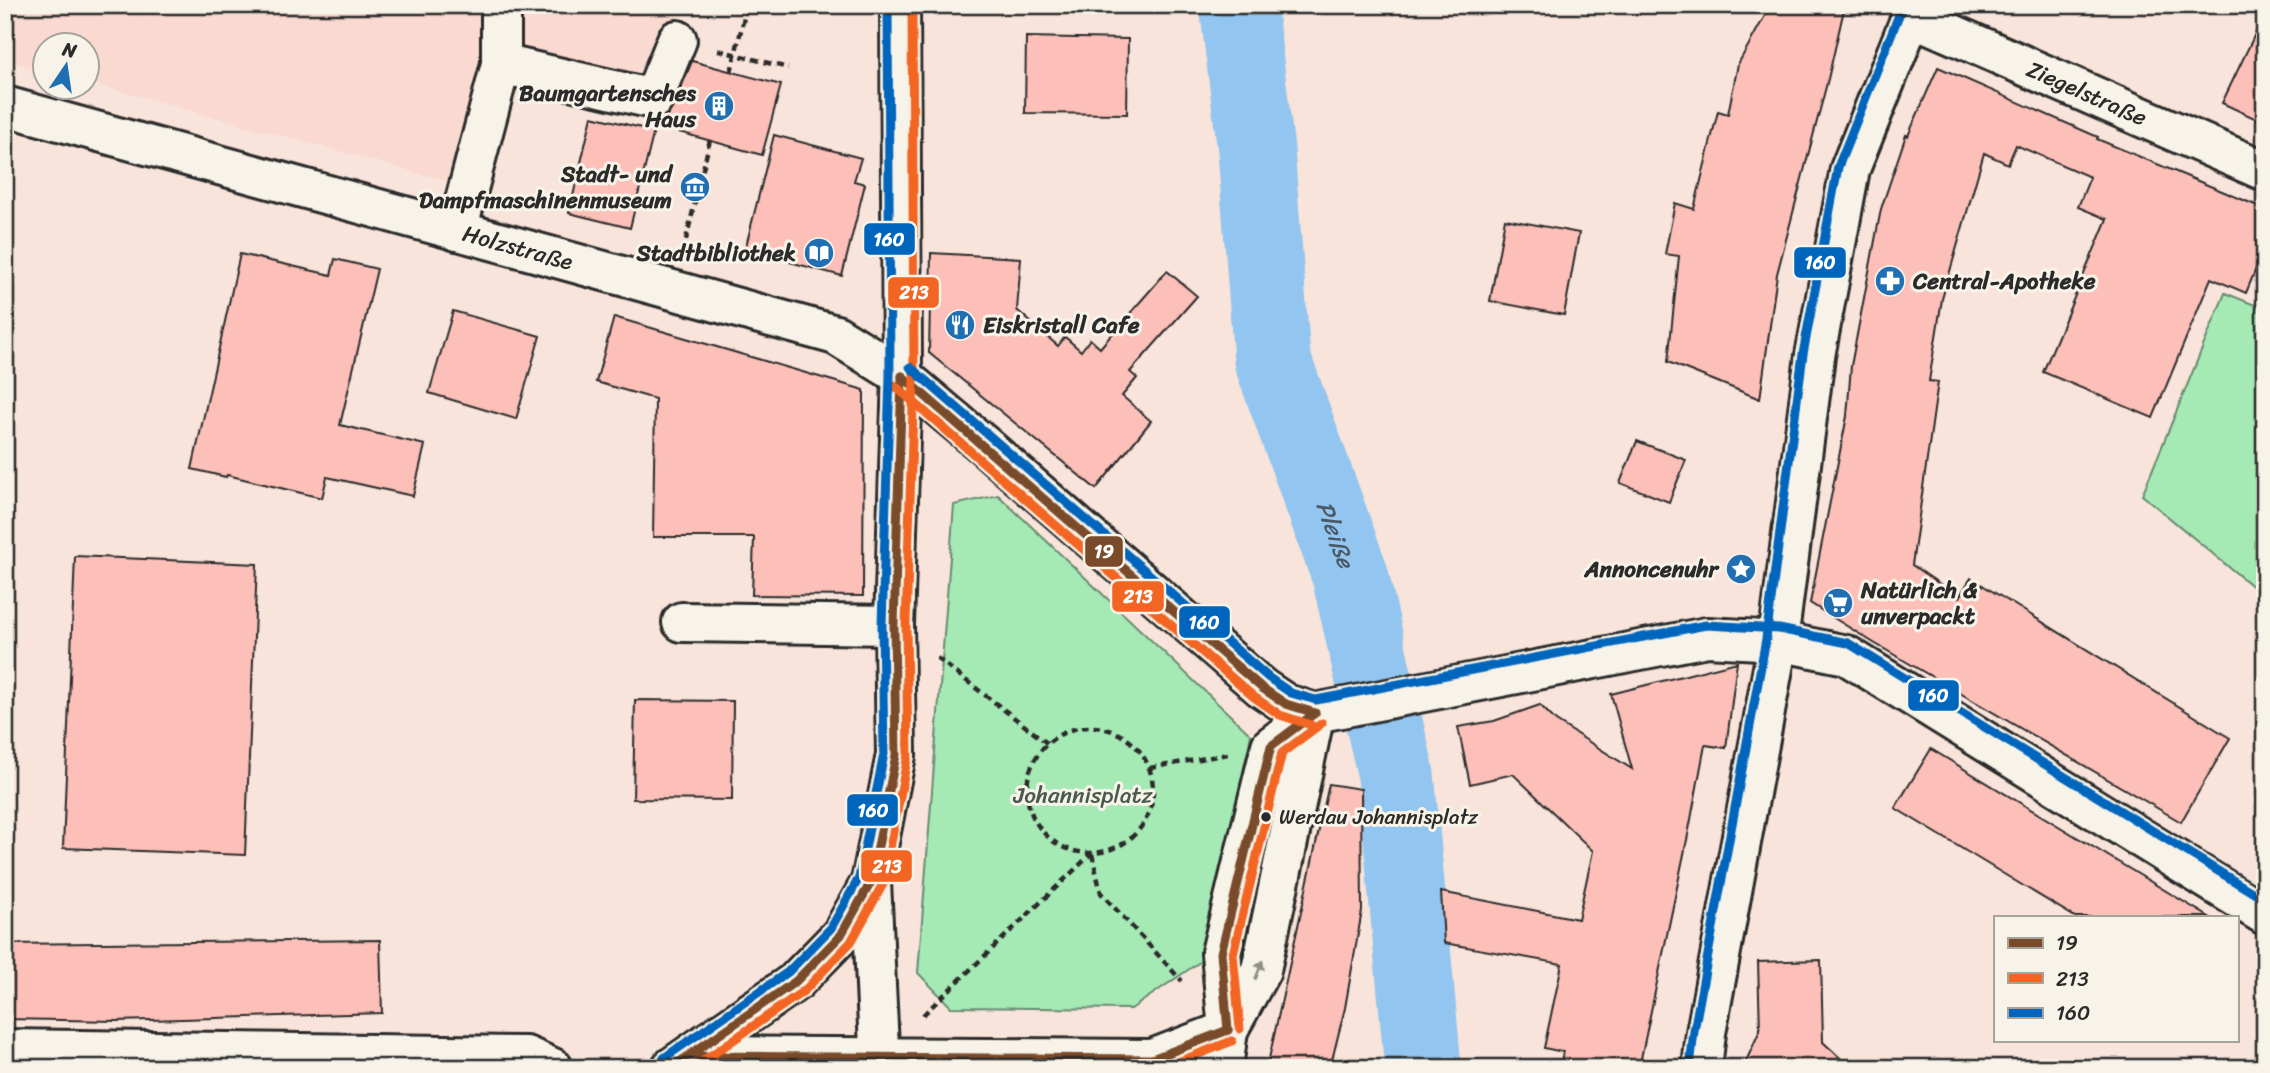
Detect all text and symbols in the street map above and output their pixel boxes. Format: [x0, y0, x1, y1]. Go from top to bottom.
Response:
north arrow [32, 32, 102, 102]
text: N [59, 32, 81, 68]
street label: Ziegelstraße [2020, 49, 2154, 138]
place label: Baumgartensches Haus [519, 73, 697, 140]
building icon: Baumgartensches Haus [702, 89, 736, 123]
place label: Stadt- und Dampfmaschinenmuseum [419, 154, 674, 221]
museum icon: Stadt- und Dampfmaschinenmuseum [678, 170, 712, 204]
street label: Holzstraße [458, 213, 578, 282]
line badge: 160 [863, 222, 916, 256]
text: 160 [874, 223, 904, 256]
place label: Stadtbibliothek [636, 233, 796, 274]
library icon: Stadtbibliothek [802, 236, 836, 270]
line badge: 160 [1793, 246, 1847, 279]
text: 160 [1805, 246, 1835, 279]
place label: Central-Apotheke [1912, 261, 2096, 302]
pharmacy icon: Central-Apotheke [1873, 264, 1907, 298]
line badge: 213 [887, 276, 940, 309]
text: 213 [898, 276, 929, 309]
place label: Eiskristall Cafe [983, 305, 1140, 346]
restaurant icon: Eiskristall Cafe [943, 308, 977, 342]
water label: Pleiße [1304, 495, 1367, 576]
line badge: 19 [1084, 535, 1124, 568]
text: 19 [1094, 535, 1114, 568]
place label: Annoncenuhr [1583, 549, 1721, 590]
place icon: Annoncenuhr [1724, 552, 1758, 586]
place label: Natürlich & unverpackt [1860, 570, 1978, 637]
line badge: 213 [1111, 580, 1165, 613]
text: 213 [1122, 580, 1153, 613]
supermarket icon: Natürlich & unverpackt [1821, 586, 1855, 620]
line badge: 160 [1178, 605, 1231, 639]
text: 160 [1189, 606, 1219, 639]
line badge: 160 [1907, 679, 1960, 712]
text: 160 [1918, 679, 1948, 712]
park label: Johannisplatz [1012, 775, 1154, 816]
line badge: 160 [846, 793, 899, 827]
text: 160 [858, 794, 888, 827]
place label: Werdau Johannisplatz [1279, 798, 1479, 836]
marker: Werdau Johannisplatz [1259, 810, 1273, 824]
line badge: 213 [860, 849, 913, 883]
text: 213 [871, 850, 902, 883]
legend [1994, 916, 2238, 1042]
text: 19 [2056, 924, 2078, 962]
one-way arrow [1254, 959, 1265, 980]
text: 213 [2056, 960, 2089, 998]
text: 160 [2056, 994, 2090, 1032]

